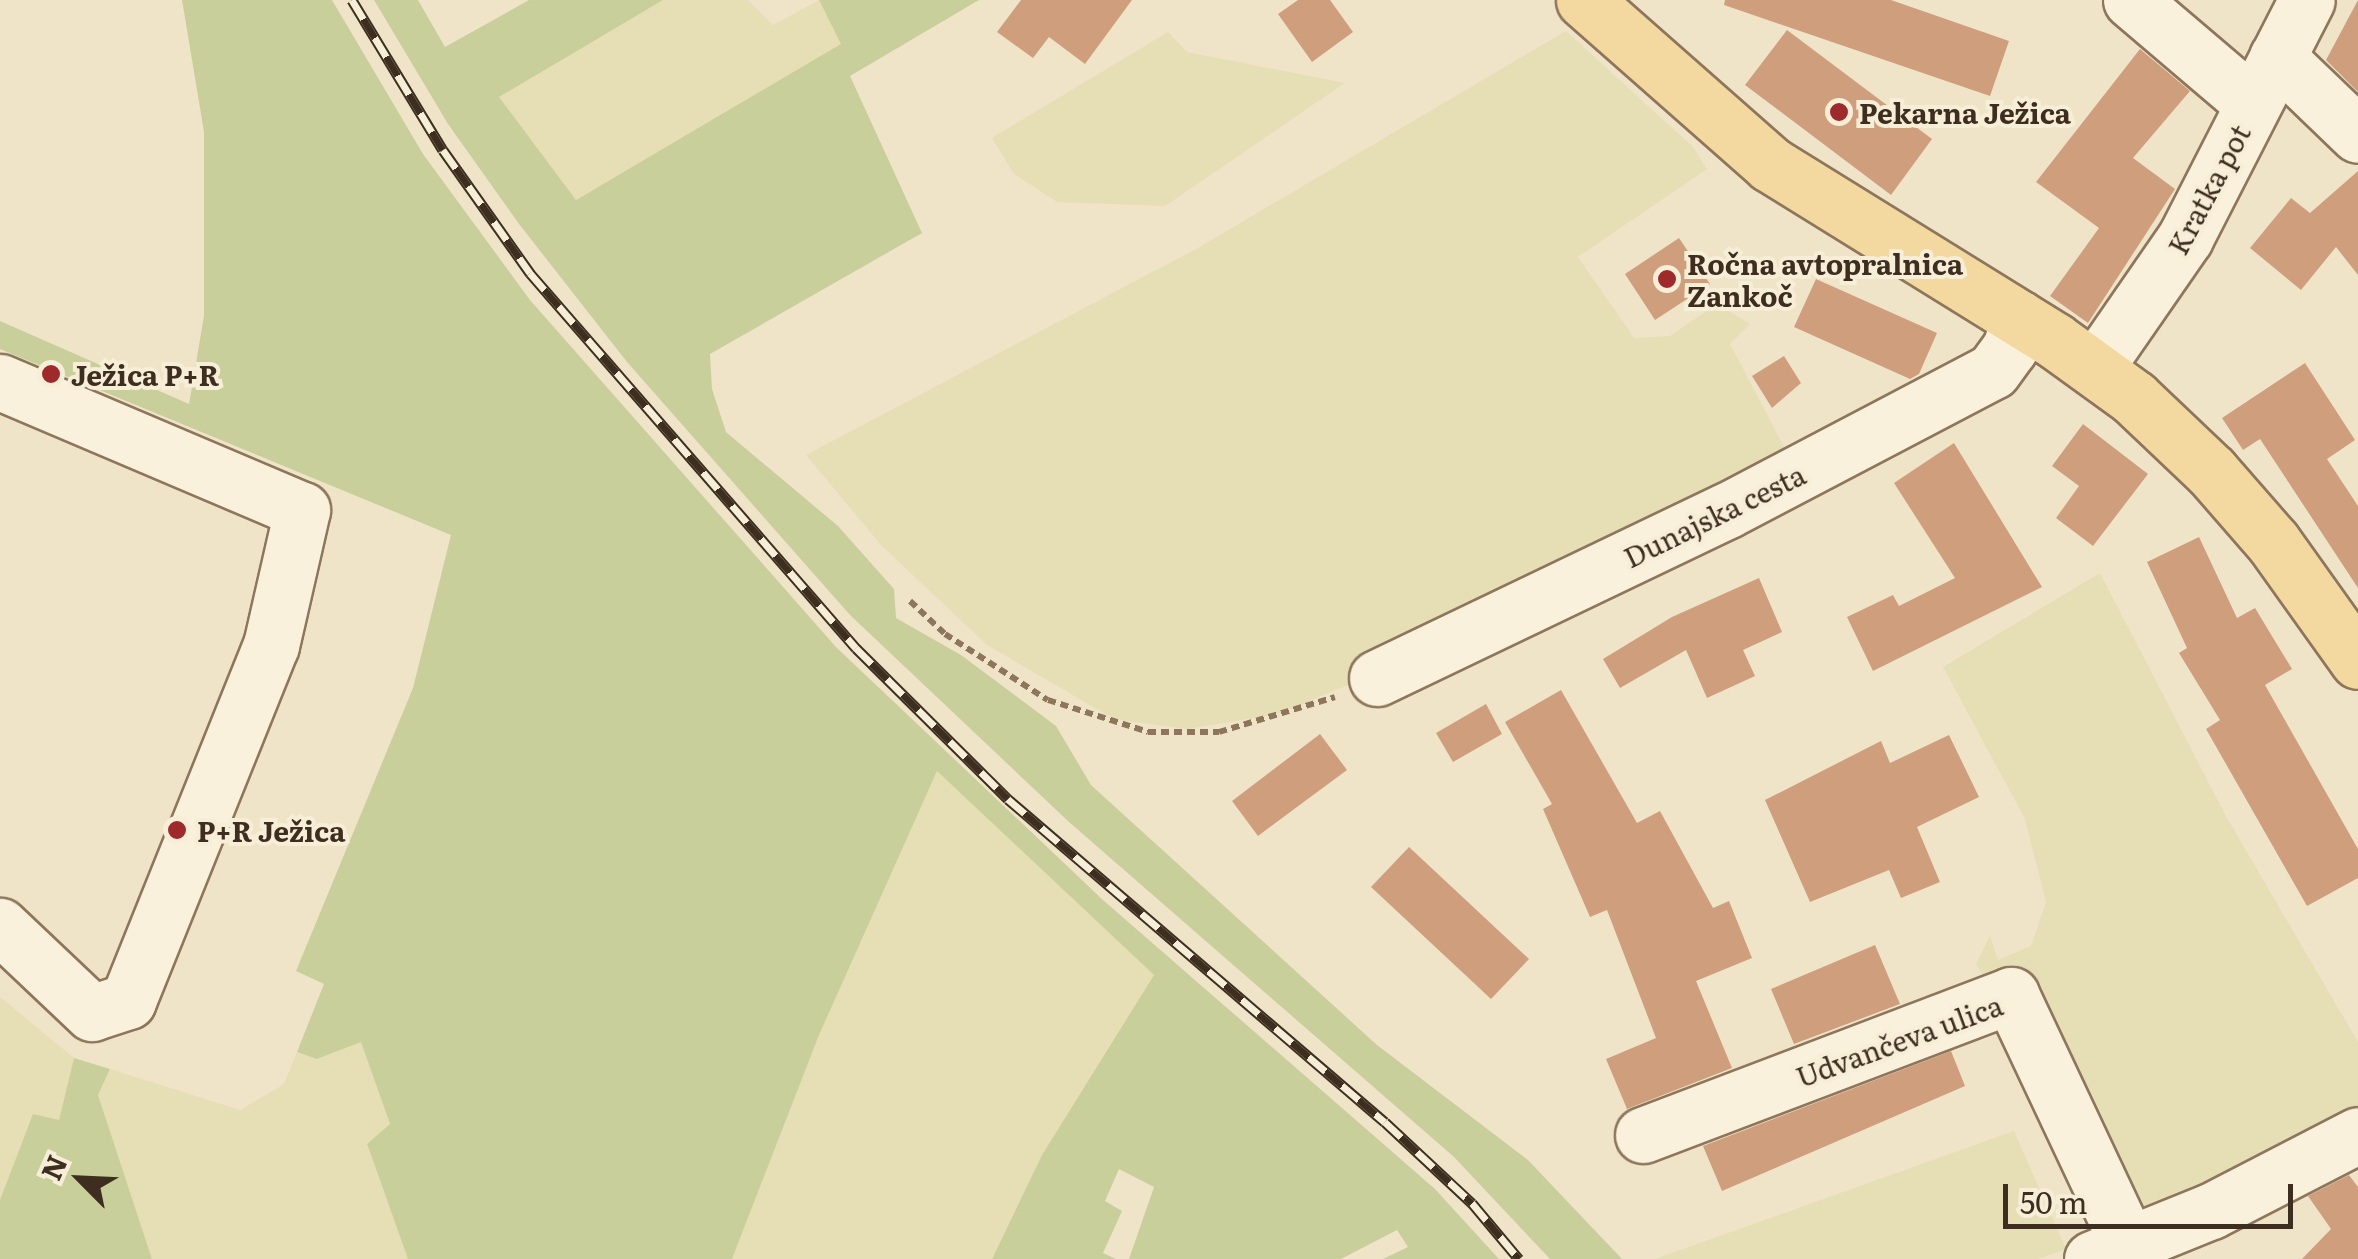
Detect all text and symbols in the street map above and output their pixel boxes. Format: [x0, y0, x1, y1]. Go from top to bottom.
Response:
place label: Pekarna Ježica [1859, 95, 2071, 129]
marker: Pekarna Ježica [1828, 101, 1850, 123]
street label: Kratka pot [2160, 118, 2256, 260]
place label: Ročna avtopralnica Zankoč [1687, 246, 1963, 312]
marker: Ročna avtopralnica Zankoč [1656, 268, 1678, 290]
place label: Ježica P+R [71, 357, 219, 391]
marker: Ježica P+R [40, 363, 62, 385]
street label: Dunajska cesta [1618, 457, 1810, 573]
place label: P+R Ježica [197, 813, 345, 847]
marker: P+R Ježica [166, 819, 188, 841]
street label: Udvančeva ulica [1791, 987, 2007, 1093]
north arrow [30, 1129, 130, 1229]
text: N [29, 1148, 77, 1186]
scale bar [2008, 1164, 2298, 1226]
text: 50 m [2020, 1179, 2088, 1223]

